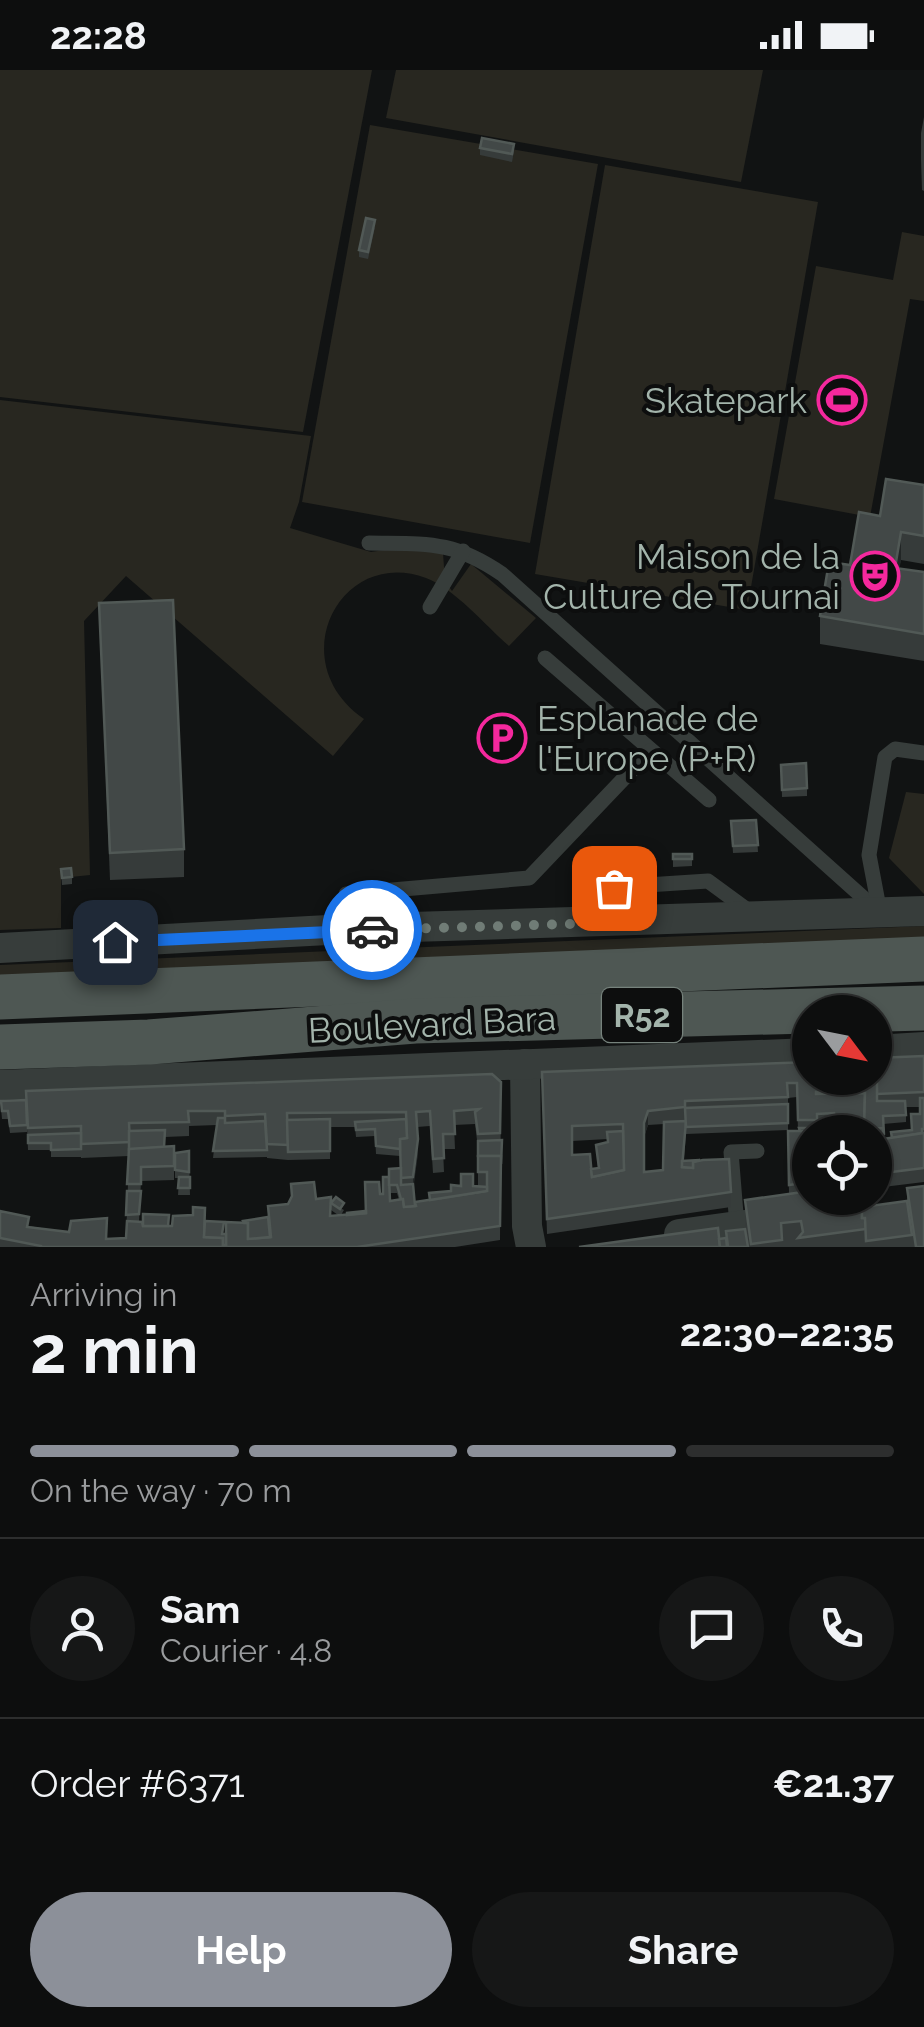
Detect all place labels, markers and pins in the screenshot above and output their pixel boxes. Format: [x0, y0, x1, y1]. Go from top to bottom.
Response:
sports icon: Skatepark [816, 374, 868, 426]
place label: Skatepark [645, 380, 807, 421]
place label: Maison de la Culture de Tournai [543, 536, 840, 617]
theatre icon: Maison de la Culture de Tournai [849, 550, 901, 602]
place label: Esplanade de l'Europe (P+R) [537, 698, 758, 779]
parking icon: Esplanade de l'Europe (P+R) [476, 712, 528, 764]
pin [572, 846, 657, 931]
pin [73, 900, 158, 985]

